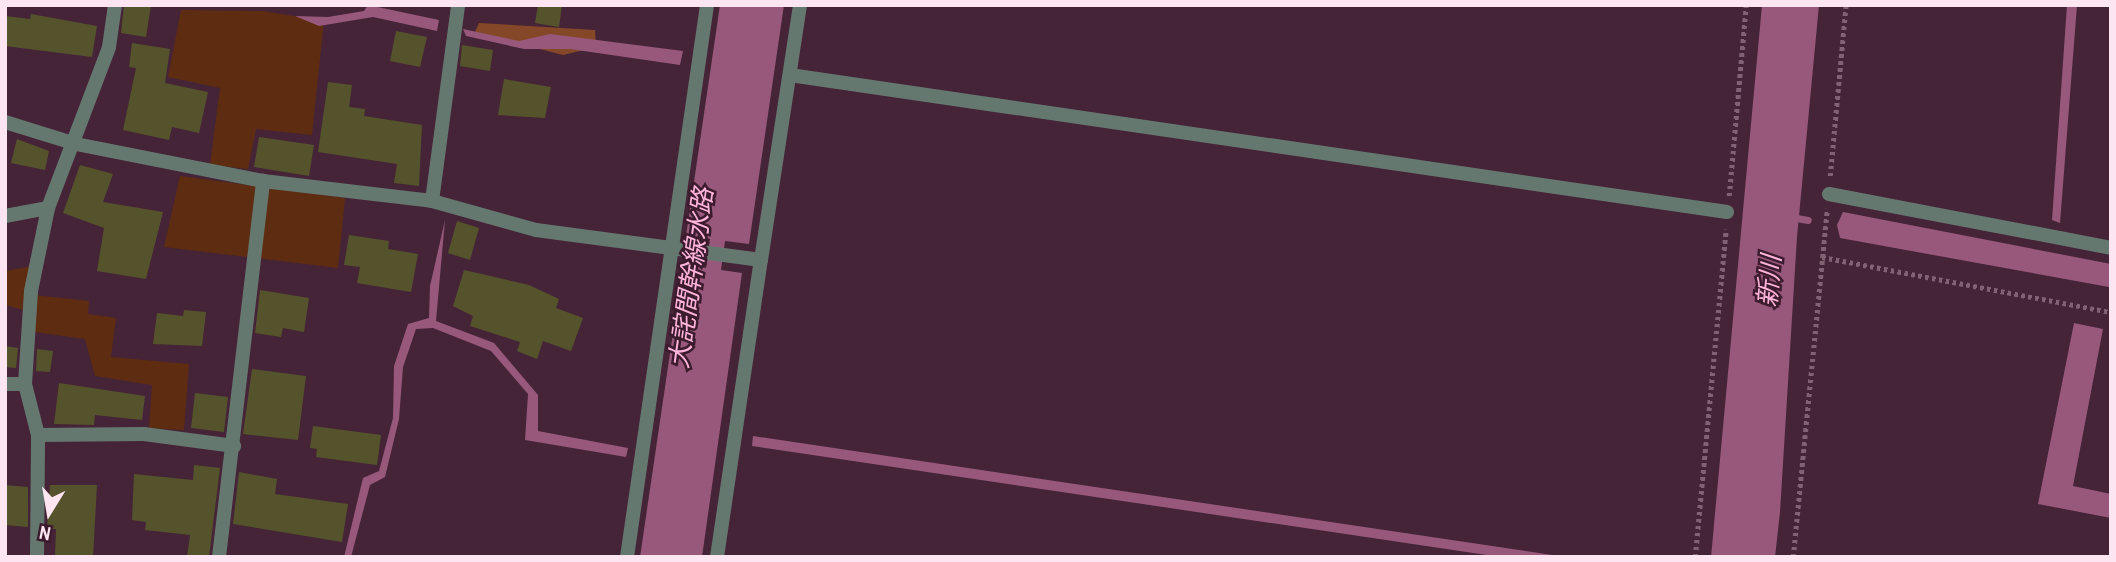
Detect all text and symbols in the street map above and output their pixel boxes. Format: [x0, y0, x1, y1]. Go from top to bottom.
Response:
water label: 大詫間幹線水路 [663, 186, 719, 370]
water label: 新川 [1751, 254, 1787, 308]
north arrow [14, 478, 84, 548]
text: N [37, 520, 53, 547]

